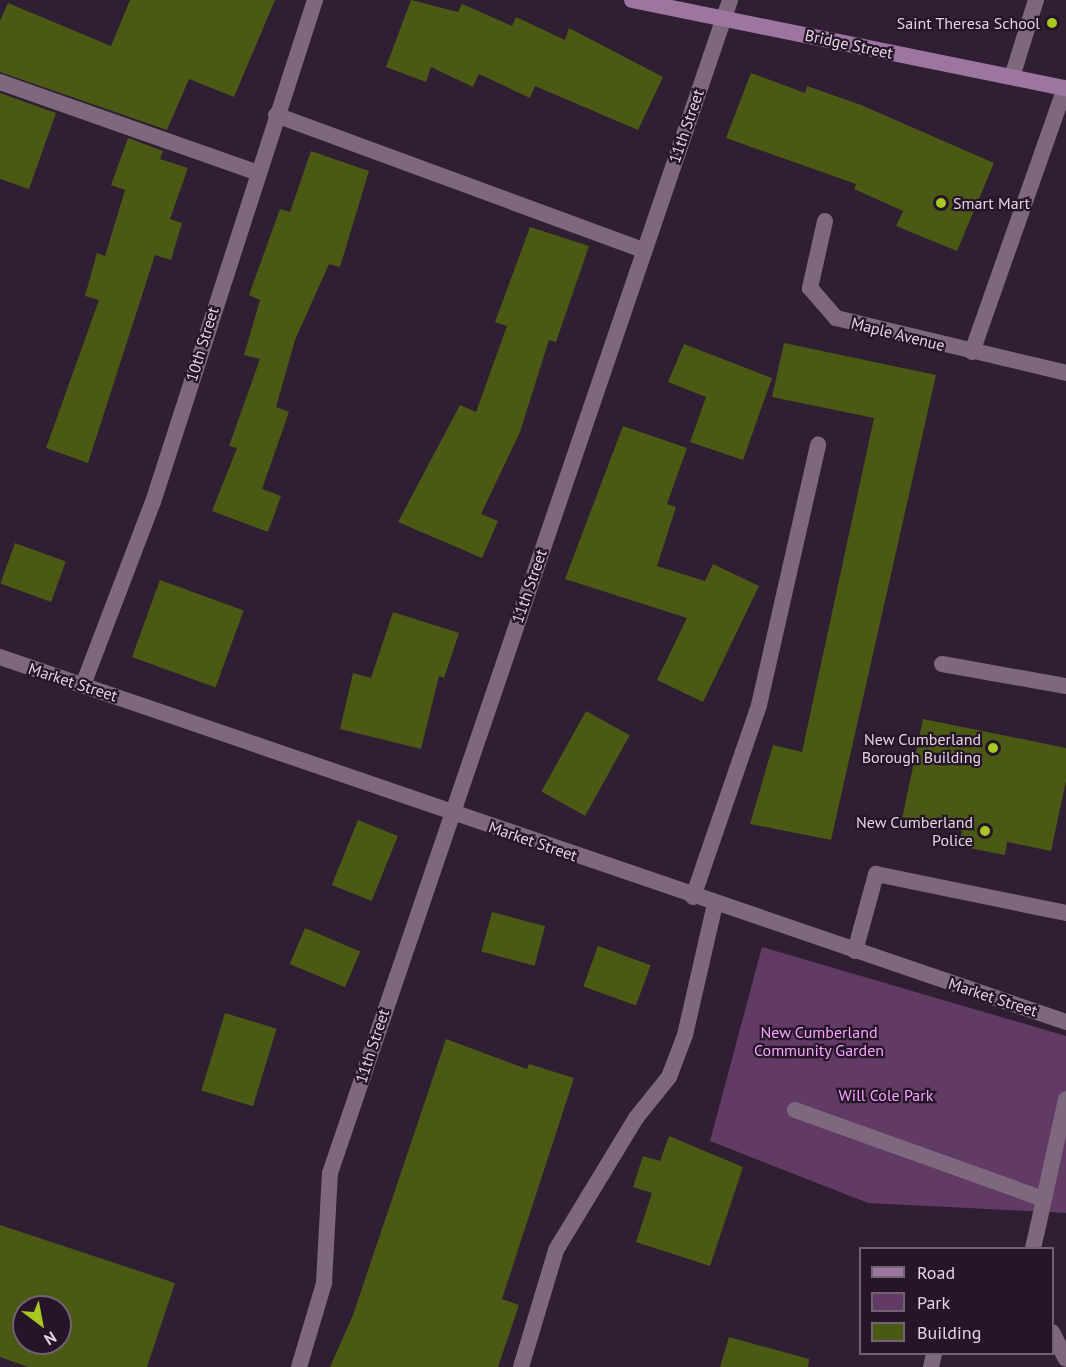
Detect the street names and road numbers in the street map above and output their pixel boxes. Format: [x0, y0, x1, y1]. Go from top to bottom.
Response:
street label: Bridge Street [803, 25, 895, 63]
street label: 11th Street [664, 87, 708, 165]
street label: 10th Street [182, 304, 222, 384]
street label: Maple Avenue [849, 313, 947, 355]
street label: 11th Street [507, 547, 551, 625]
street label: Market Street [26, 659, 120, 705]
street label: Market Street [486, 817, 580, 865]
street label: Market Street [946, 974, 1040, 1020]
street label: 11th Street [351, 1007, 393, 1085]

